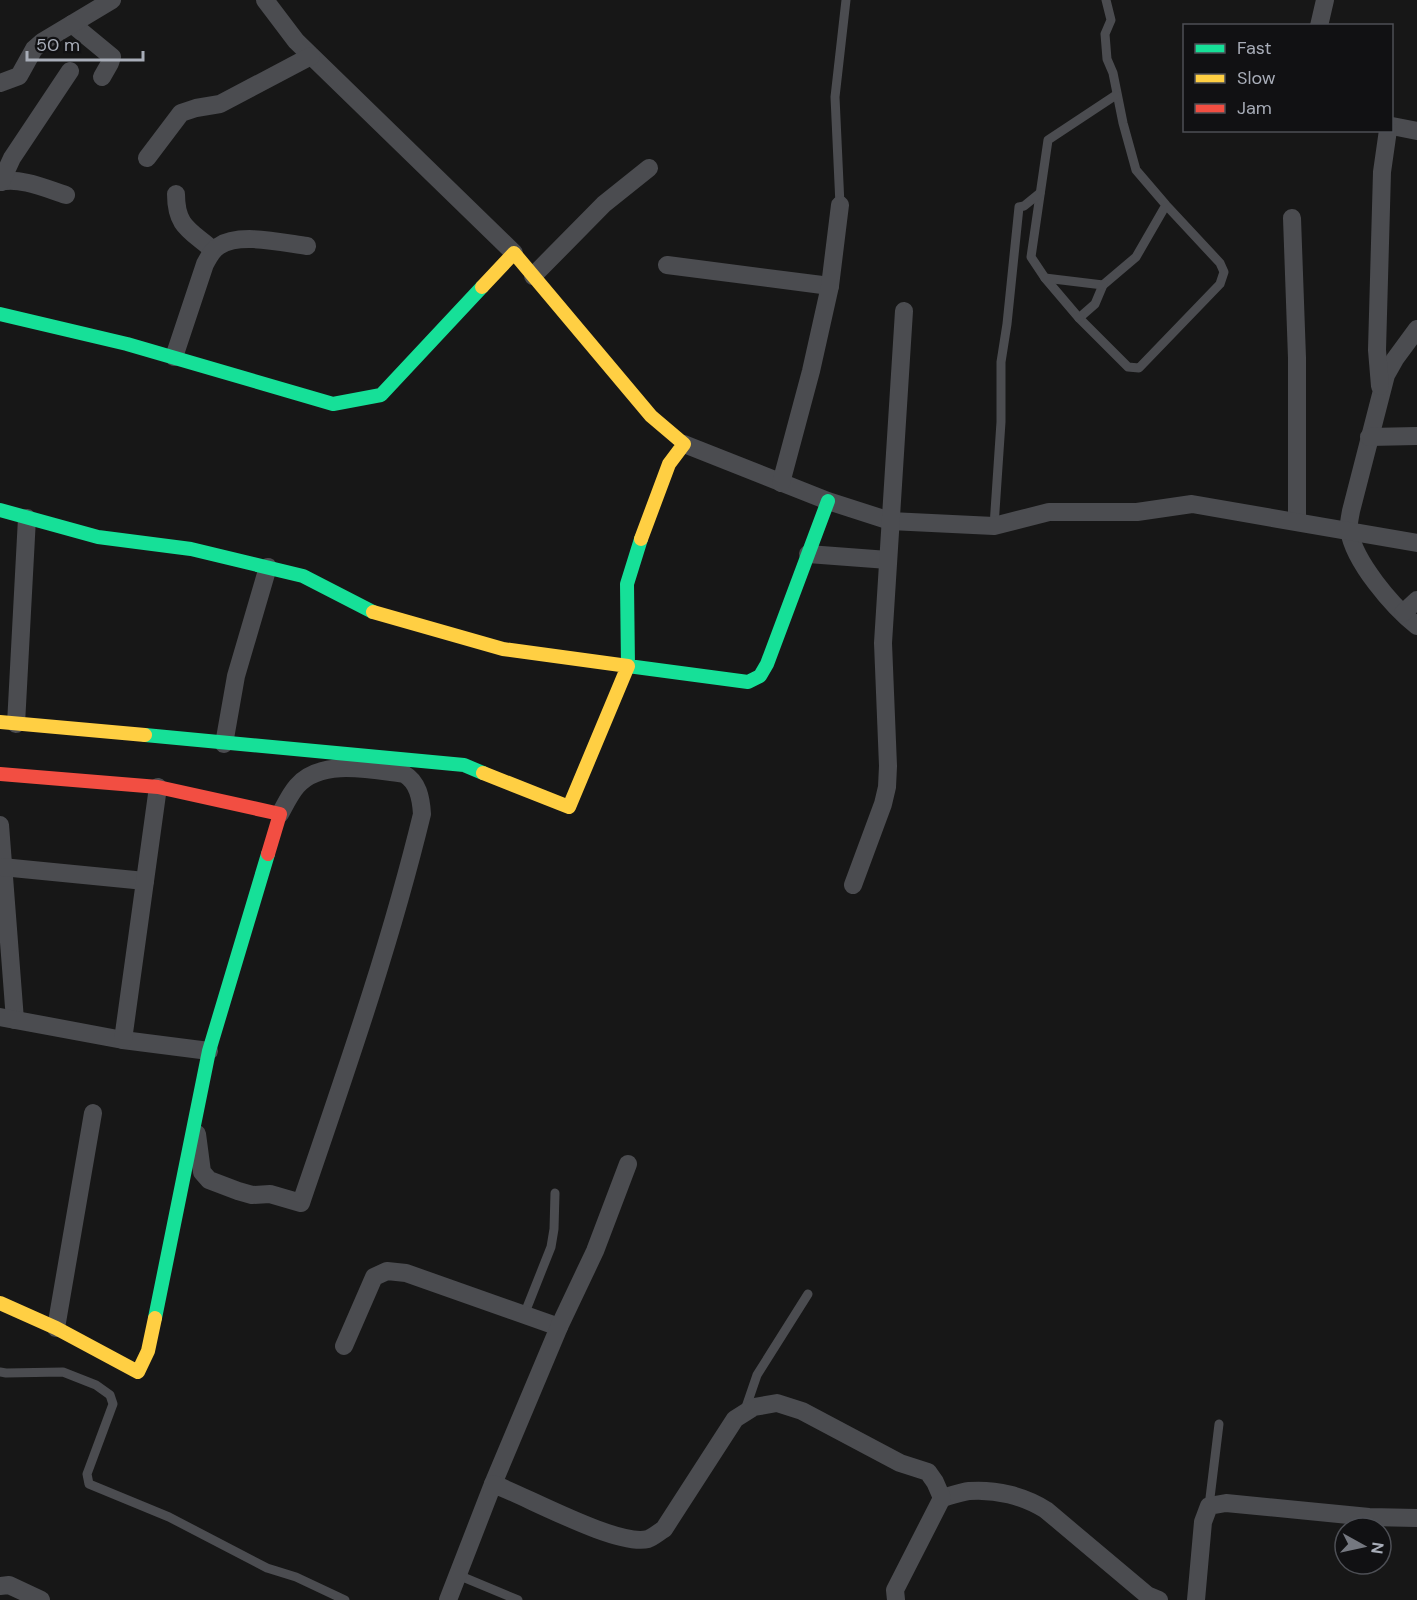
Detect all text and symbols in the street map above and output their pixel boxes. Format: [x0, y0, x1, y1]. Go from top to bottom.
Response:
scale bar [27, 24, 142, 62]
legend [1183, 24, 1393, 132]
text: 50 m [36, 33, 80, 57]
text: Fast [1237, 36, 1272, 60]
text: Slow [1237, 66, 1276, 90]
text: Jam [1237, 96, 1272, 120]
north arrow [1333, 1516, 1393, 1576]
text: N [1366, 1541, 1389, 1555]

